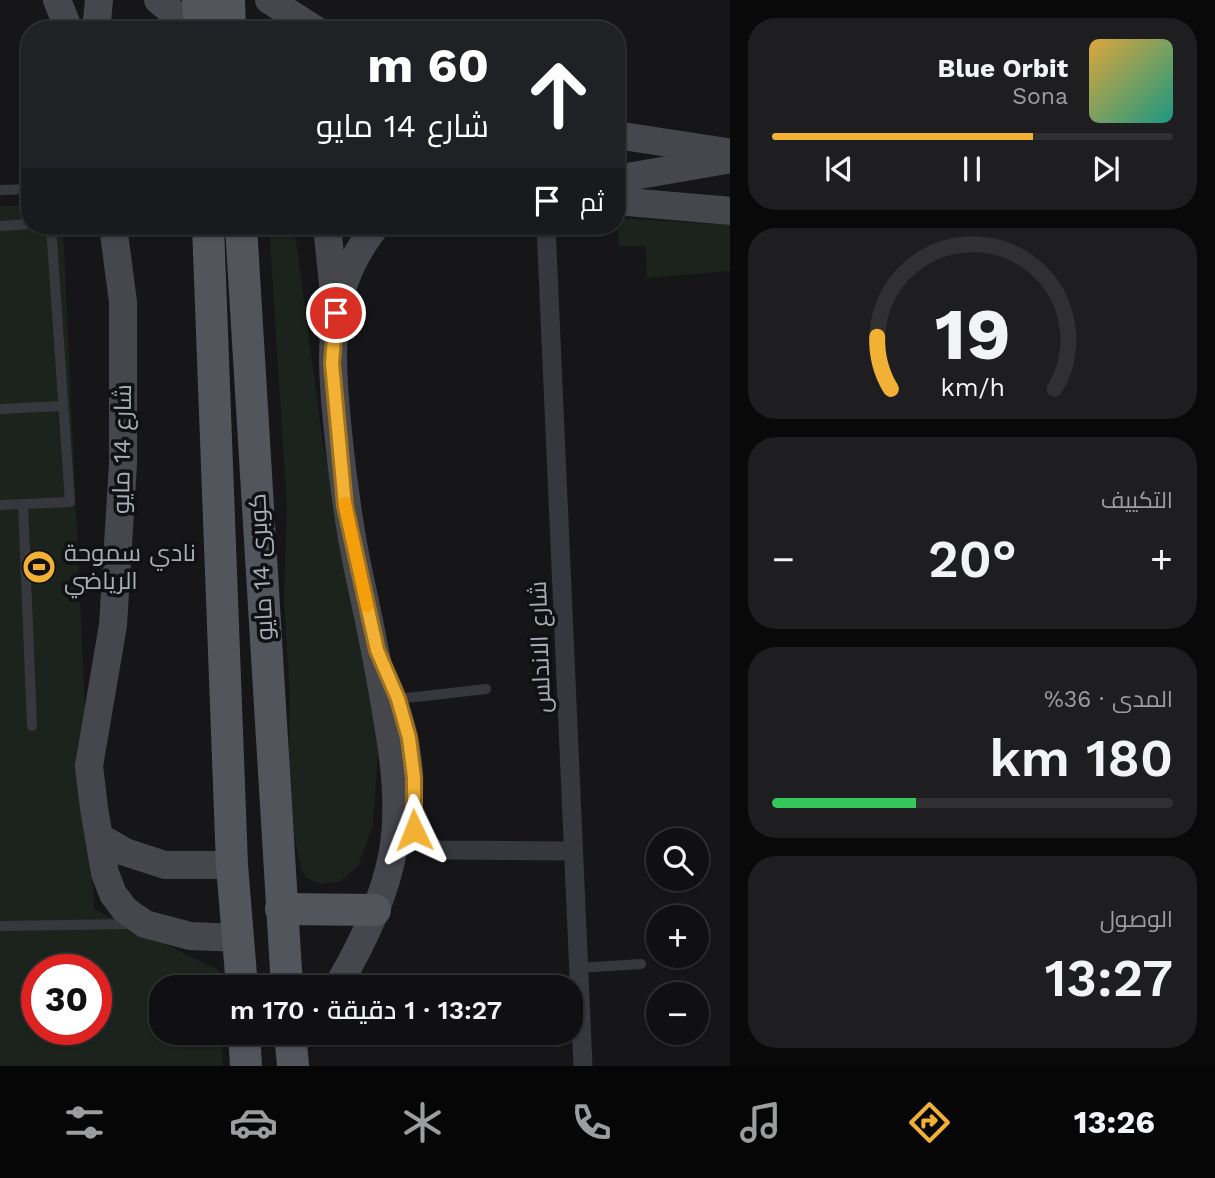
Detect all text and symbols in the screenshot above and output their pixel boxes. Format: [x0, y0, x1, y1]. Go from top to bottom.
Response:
text: 60 m [367, 36, 489, 94]
icon: ahead [513, 49, 604, 140]
text: Blue Orbit [938, 53, 1068, 83]
text: Sona [1012, 83, 1068, 110]
text: شارع 14 مايو [316, 107, 489, 145]
icon: previous [820, 150, 858, 188]
icon: pause [953, 150, 991, 188]
icon: next [1087, 150, 1125, 188]
icon: arrive [528, 182, 566, 220]
text: ثم [580, 187, 604, 217]
pin [306, 283, 366, 343]
text: 19 [934, 292, 1011, 378]
icon: arrive [317, 294, 355, 332]
text: km/h [940, 373, 1005, 402]
street label: شارع 14 مايو [107, 384, 139, 514]
text: التكييف [1101, 487, 1173, 514]
street label: كوبرى 14 مايو [243, 493, 279, 641]
text: 20° [928, 529, 1017, 590]
text: − [772, 537, 795, 581]
text: + [1150, 537, 1173, 581]
place label: نادي سموحة الرياضي [64, 539, 196, 599]
sports icon: نادي سموحة الرياضي [20, 548, 58, 586]
street label: شارع الاندلس [524, 580, 558, 714]
text: المدى · 36% [1044, 686, 1173, 713]
text: 180 km [990, 728, 1173, 789]
position arrow [377, 793, 451, 867]
map controls [646, 828, 709, 1045]
button: search [646, 828, 709, 891]
button: + [646, 905, 709, 968]
text: الوصول [1100, 906, 1173, 933]
text: 13:27 [1045, 948, 1173, 1009]
speed limit sign: 30 [21, 954, 112, 1045]
button: − [646, 982, 709, 1045]
text: 13:27 · 1 دقيقة · 170 m [230, 995, 502, 1025]
icon: filters [60, 1098, 109, 1147]
icon: car [229, 1098, 278, 1147]
icon: climate [398, 1098, 447, 1147]
icon: phone [567, 1098, 616, 1147]
icon: music [736, 1098, 785, 1147]
icon: directions [905, 1098, 954, 1147]
text: 13:26 [1074, 1103, 1155, 1141]

